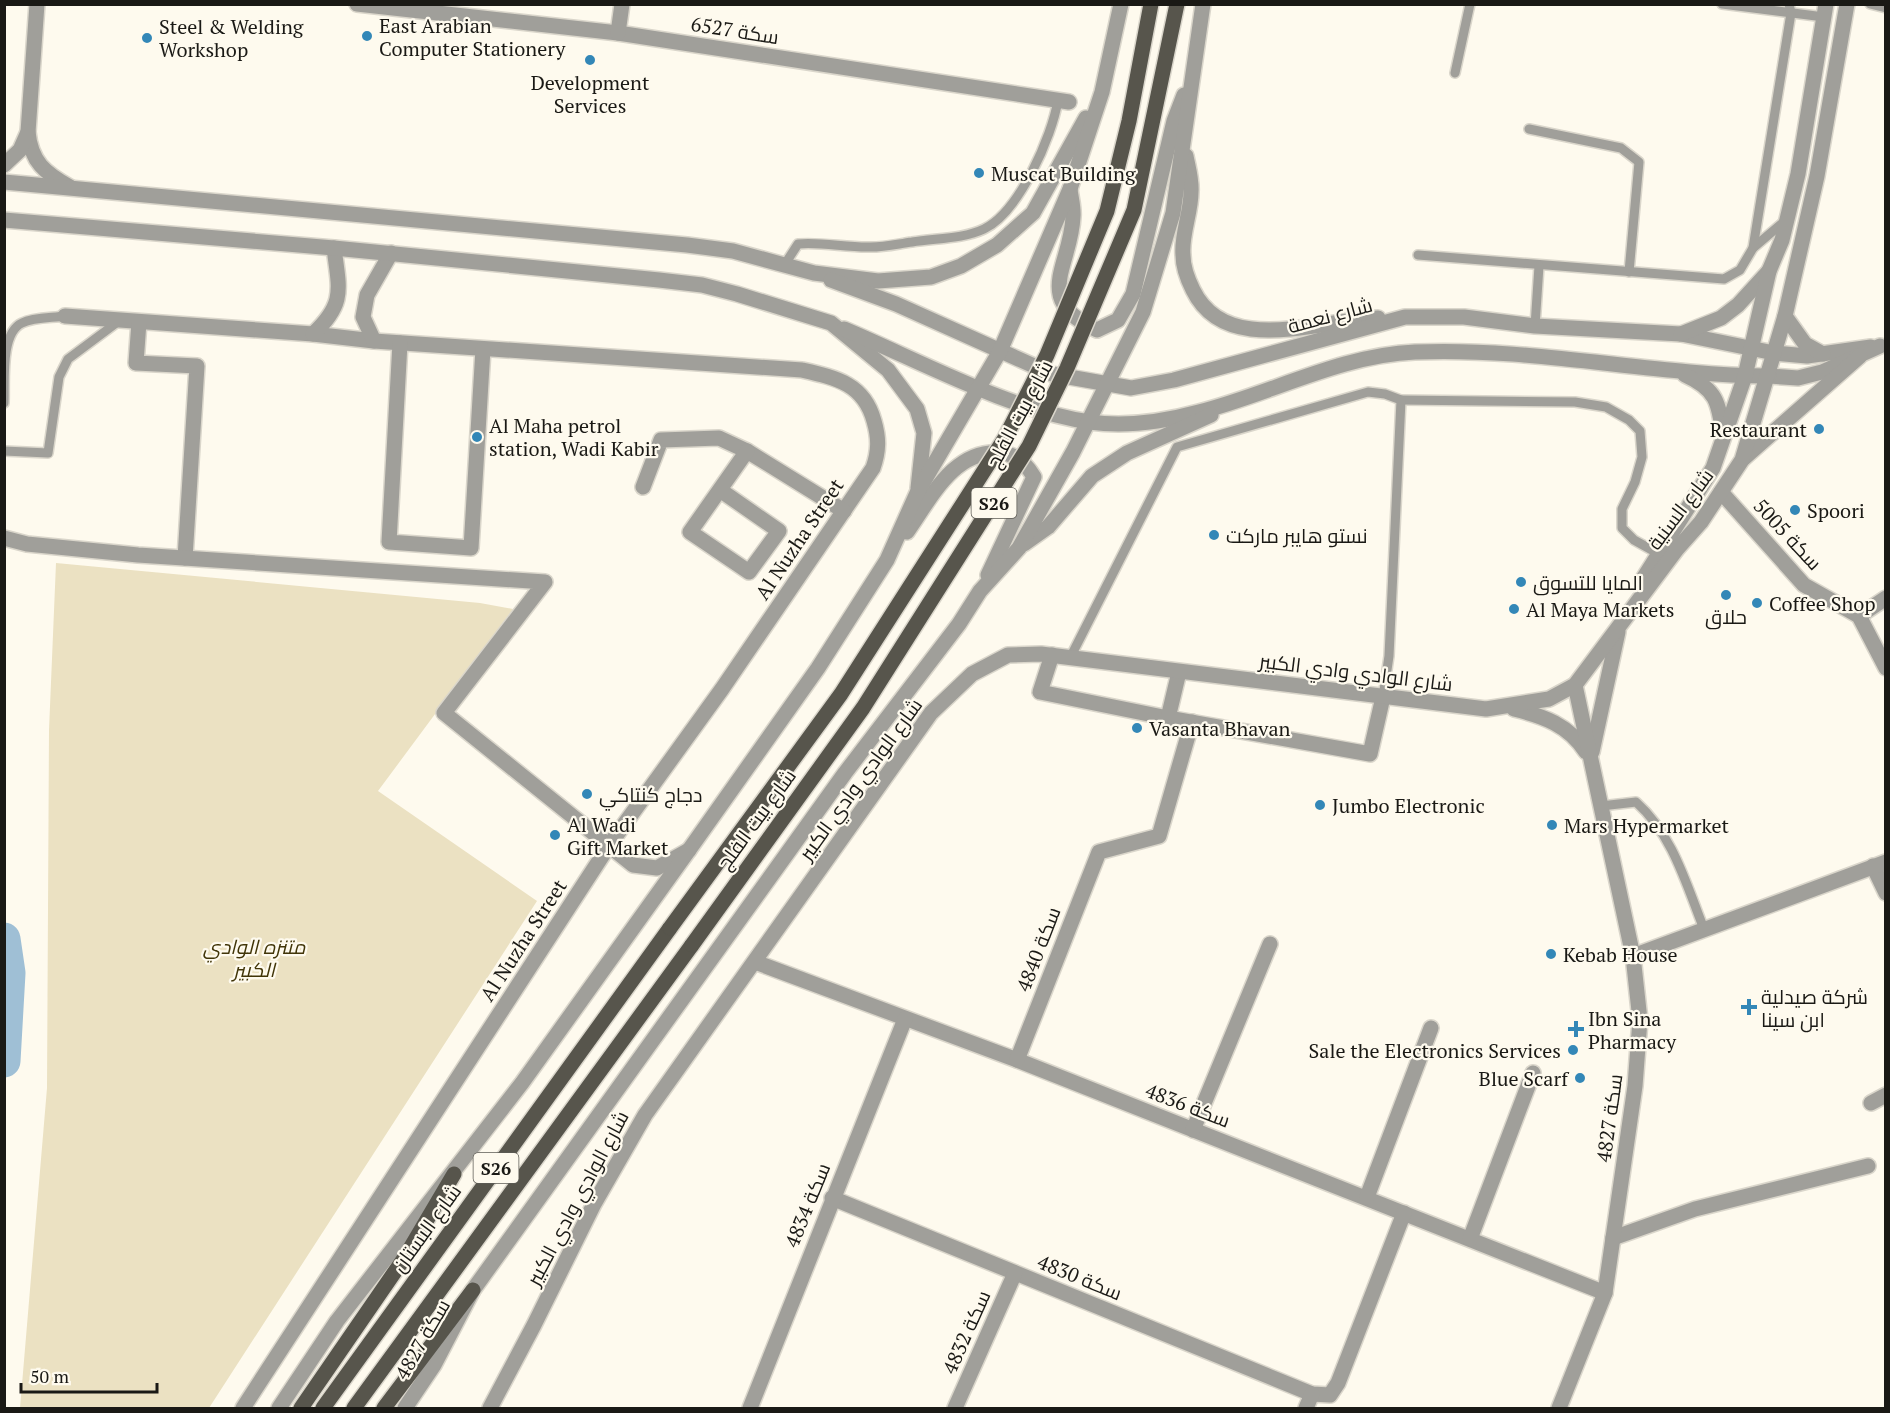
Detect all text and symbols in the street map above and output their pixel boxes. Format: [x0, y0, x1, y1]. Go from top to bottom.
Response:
street label: سكة 6527 [689, 10, 781, 50]
place label: East Arabian Computer Stationery [379, 12, 566, 62]
place label: Steel & Welding Workshop [159, 13, 304, 63]
marker: East Arabian Computer Stationery [360, 29, 374, 43]
marker: Steel & Welding Workshop [140, 31, 154, 45]
marker: Development Services [583, 53, 597, 67]
place label: Development Services [531, 69, 650, 119]
place label: Muscat Building [991, 160, 1136, 187]
marker: Muscat Building [972, 166, 986, 180]
street label: شارع نعمة [1285, 291, 1376, 340]
street label: شارع بيت الفلج [979, 355, 1060, 473]
place label: Al Maha petrol station, Wadi Kabir [489, 412, 659, 462]
place label: Restaurant [1710, 416, 1808, 443]
marker: Restaurant [1812, 422, 1826, 436]
marker: Al Maha petrol station, Wadi Kabir [470, 430, 484, 444]
street label: شارع السنية [1641, 463, 1720, 556]
street label: Al Nuzha Street [749, 473, 850, 605]
road number: S26 [972, 488, 1016, 518]
street label: سكة 5005 [1748, 492, 1828, 576]
place label: Spoori [1807, 497, 1865, 524]
marker: Spoori [1788, 503, 1802, 517]
place label: نستو هايبر ماركت [1226, 522, 1368, 549]
marker: نستو هايبر ماركت [1207, 528, 1221, 542]
place label: المايا للتسوق [1533, 569, 1643, 596]
marker: المايا للتسوق [1514, 575, 1528, 589]
marker: حلاق [1719, 588, 1733, 602]
place label: Coffee Shop [1769, 590, 1876, 617]
place label: Al Maya Markets [1526, 596, 1674, 623]
marker: Coffee Shop [1750, 596, 1764, 610]
marker: Al Maya Markets [1507, 602, 1521, 616]
place label: حلاق [1705, 603, 1747, 630]
street label: شارع الوادي وادي الكبير [1257, 647, 1454, 700]
street label: شارع الوادي وادي الكبير [791, 692, 930, 868]
place label: Vasanta Bhavan [1149, 715, 1291, 742]
marker: Vasanta Bhavan [1130, 721, 1144, 735]
street label: شارع بيت الفلج [710, 763, 803, 875]
place label: دجاج كنتاكي [599, 781, 702, 811]
marker: دجاج كنتاكي [580, 787, 594, 801]
place label: Jumbo Electronic [1332, 792, 1485, 819]
marker: Jumbo Electronic [1313, 798, 1327, 812]
place label: Al Wadi Gift Market [567, 811, 669, 861]
place label: Mars Hypermarket [1564, 812, 1730, 839]
marker: Mars Hypermarket [1545, 818, 1559, 832]
marker: Al Wadi Gift Market [548, 828, 562, 842]
street label: Al Nuzha Street [473, 873, 573, 1006]
street label: سكة 4840 [1009, 903, 1067, 995]
park label: متنزه الوادي الكبير [203, 933, 306, 983]
place label: Kebab House [1563, 941, 1678, 968]
marker: Kebab House [1544, 947, 1558, 961]
place label: شركة صيدلية ابن سينا [1761, 983, 1868, 1033]
marker: شركة صيدلية ابن سينا [1742, 1000, 1756, 1014]
place label: Ibn Sina Pharmacy [1588, 1005, 1677, 1055]
marker: Ibn Sina Pharmacy [1569, 1022, 1583, 1036]
place label: Sale the Electronics Services [1309, 1037, 1561, 1064]
marker: Sale the Electronics Services [1566, 1043, 1580, 1057]
place label: Blue Scarf [1479, 1065, 1569, 1092]
marker: Blue Scarf [1573, 1071, 1587, 1085]
street label: سكة 4827 [1589, 1072, 1629, 1164]
street label: سكة 4836 [1142, 1076, 1234, 1134]
street label: شارع الوادي وادي الكبير [519, 1106, 637, 1292]
road number: S26 [474, 1153, 518, 1183]
street label: سكة 4834 [778, 1159, 836, 1251]
street label: شارع البستان [385, 1179, 468, 1278]
street label: سكة 4830 [1034, 1248, 1126, 1306]
street label: سكة 4832 [936, 1286, 996, 1378]
street label: سكة 4827 [388, 1294, 456, 1384]
scale bar [21, 1356, 158, 1394]
text: 50 m [30, 1364, 70, 1388]

